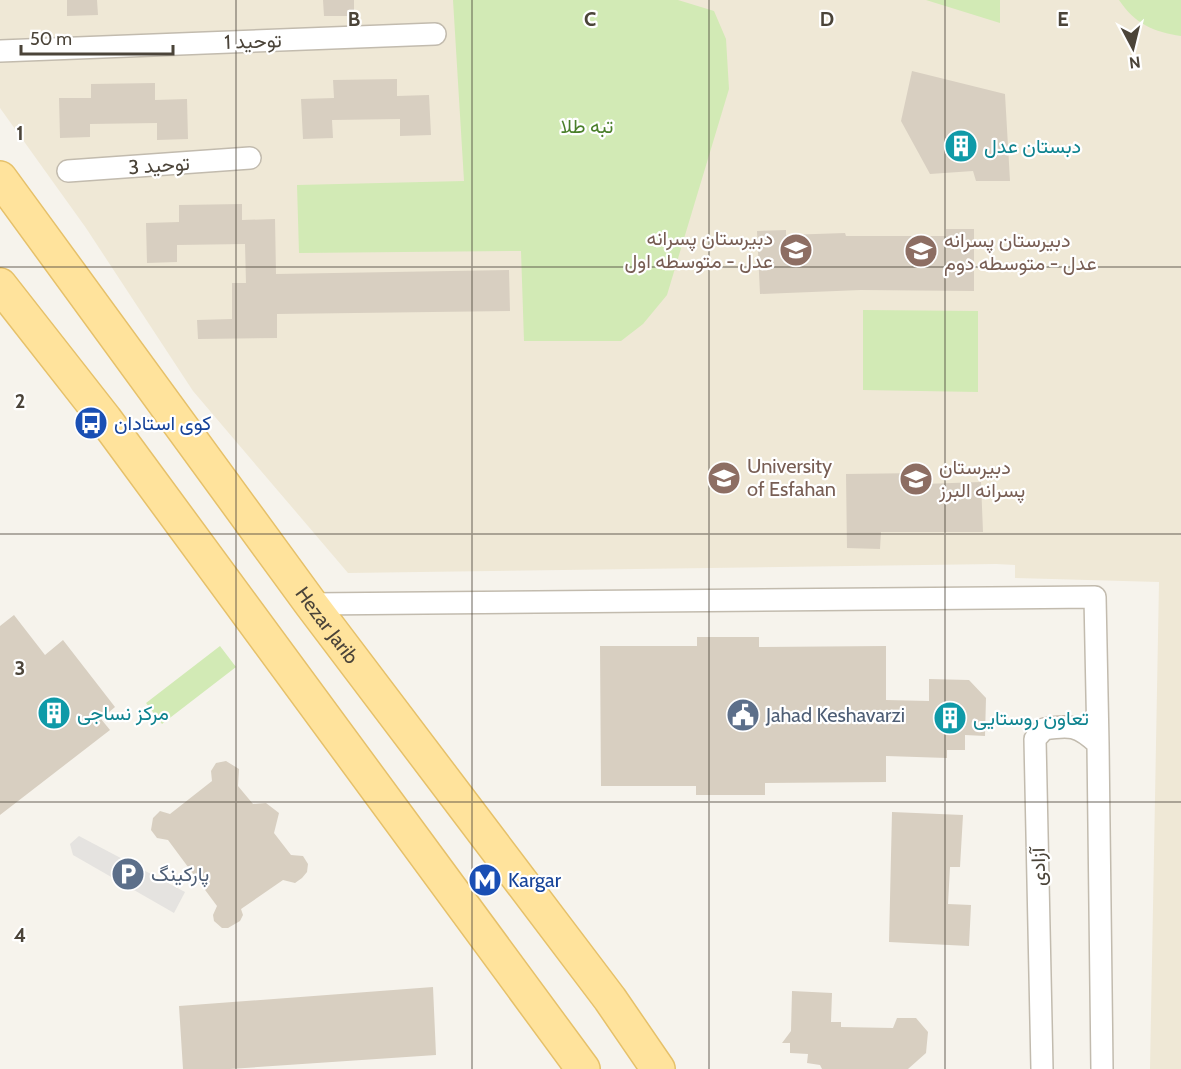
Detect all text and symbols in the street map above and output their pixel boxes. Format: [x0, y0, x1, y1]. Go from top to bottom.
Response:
text: B [348, 7, 360, 31]
text: C [584, 7, 596, 31]
text: D [820, 7, 834, 31]
text: E [1057, 7, 1069, 31]
scale bar [21, 18, 172, 56]
north arrow [1103, 18, 1163, 78]
text: 50 m [30, 28, 72, 50]
street label: توحید 1 [224, 28, 282, 55]
text: N [1128, 52, 1142, 73]
park label: تبه طلا [560, 114, 614, 138]
text: 1 [16, 121, 24, 145]
building icon: دبستان عدل [943, 128, 979, 164]
place label: دبستان عدل [984, 134, 1081, 158]
street label: توحید 3 [127, 151, 191, 180]
place label: دبیرستان پسرانه عدل - متوسطه اول [624, 226, 773, 274]
place label: دبیرستان پسرانه عدل - متوسطه دوم [944, 228, 1097, 276]
school or university icon: دبیرستان پسرانه عدل - متوسطه اول [778, 232, 814, 268]
school or university icon: دبیرستان پسرانه عدل - متوسطه دوم [903, 233, 939, 269]
text: 2 [15, 389, 25, 413]
bus stop icon: کوی استادان [73, 405, 109, 441]
place label: کوی استادان [114, 411, 212, 436]
place label: University of Esfahan [747, 454, 836, 501]
place label: دبیرستان پسرانه البرز [938, 455, 1025, 504]
school or university icon: University of Esfahan [706, 460, 742, 496]
school or university icon: دبیرستان پسرانه البرز [898, 461, 934, 497]
street label: Hezar Jarib [290, 582, 364, 668]
text: 3 [15, 656, 25, 680]
building icon: مرکز نساجی [36, 695, 72, 731]
public building icon: Jahad Keshavarzi [725, 697, 761, 733]
building icon: تعاون روستایی [932, 700, 968, 736]
place label: مرکز نساجی [77, 701, 169, 726]
place label: Jahad Keshavarzi [765, 703, 905, 727]
place label: تعاون روستایی [973, 706, 1089, 731]
street label: آزادی [1026, 846, 1051, 886]
parking icon: پارکینگ [110, 856, 146, 892]
place label: پارکینگ [151, 862, 209, 888]
metro station icon: Kargar [467, 862, 503, 898]
place label: Kargar [508, 868, 562, 892]
text: 4 [14, 923, 26, 947]

